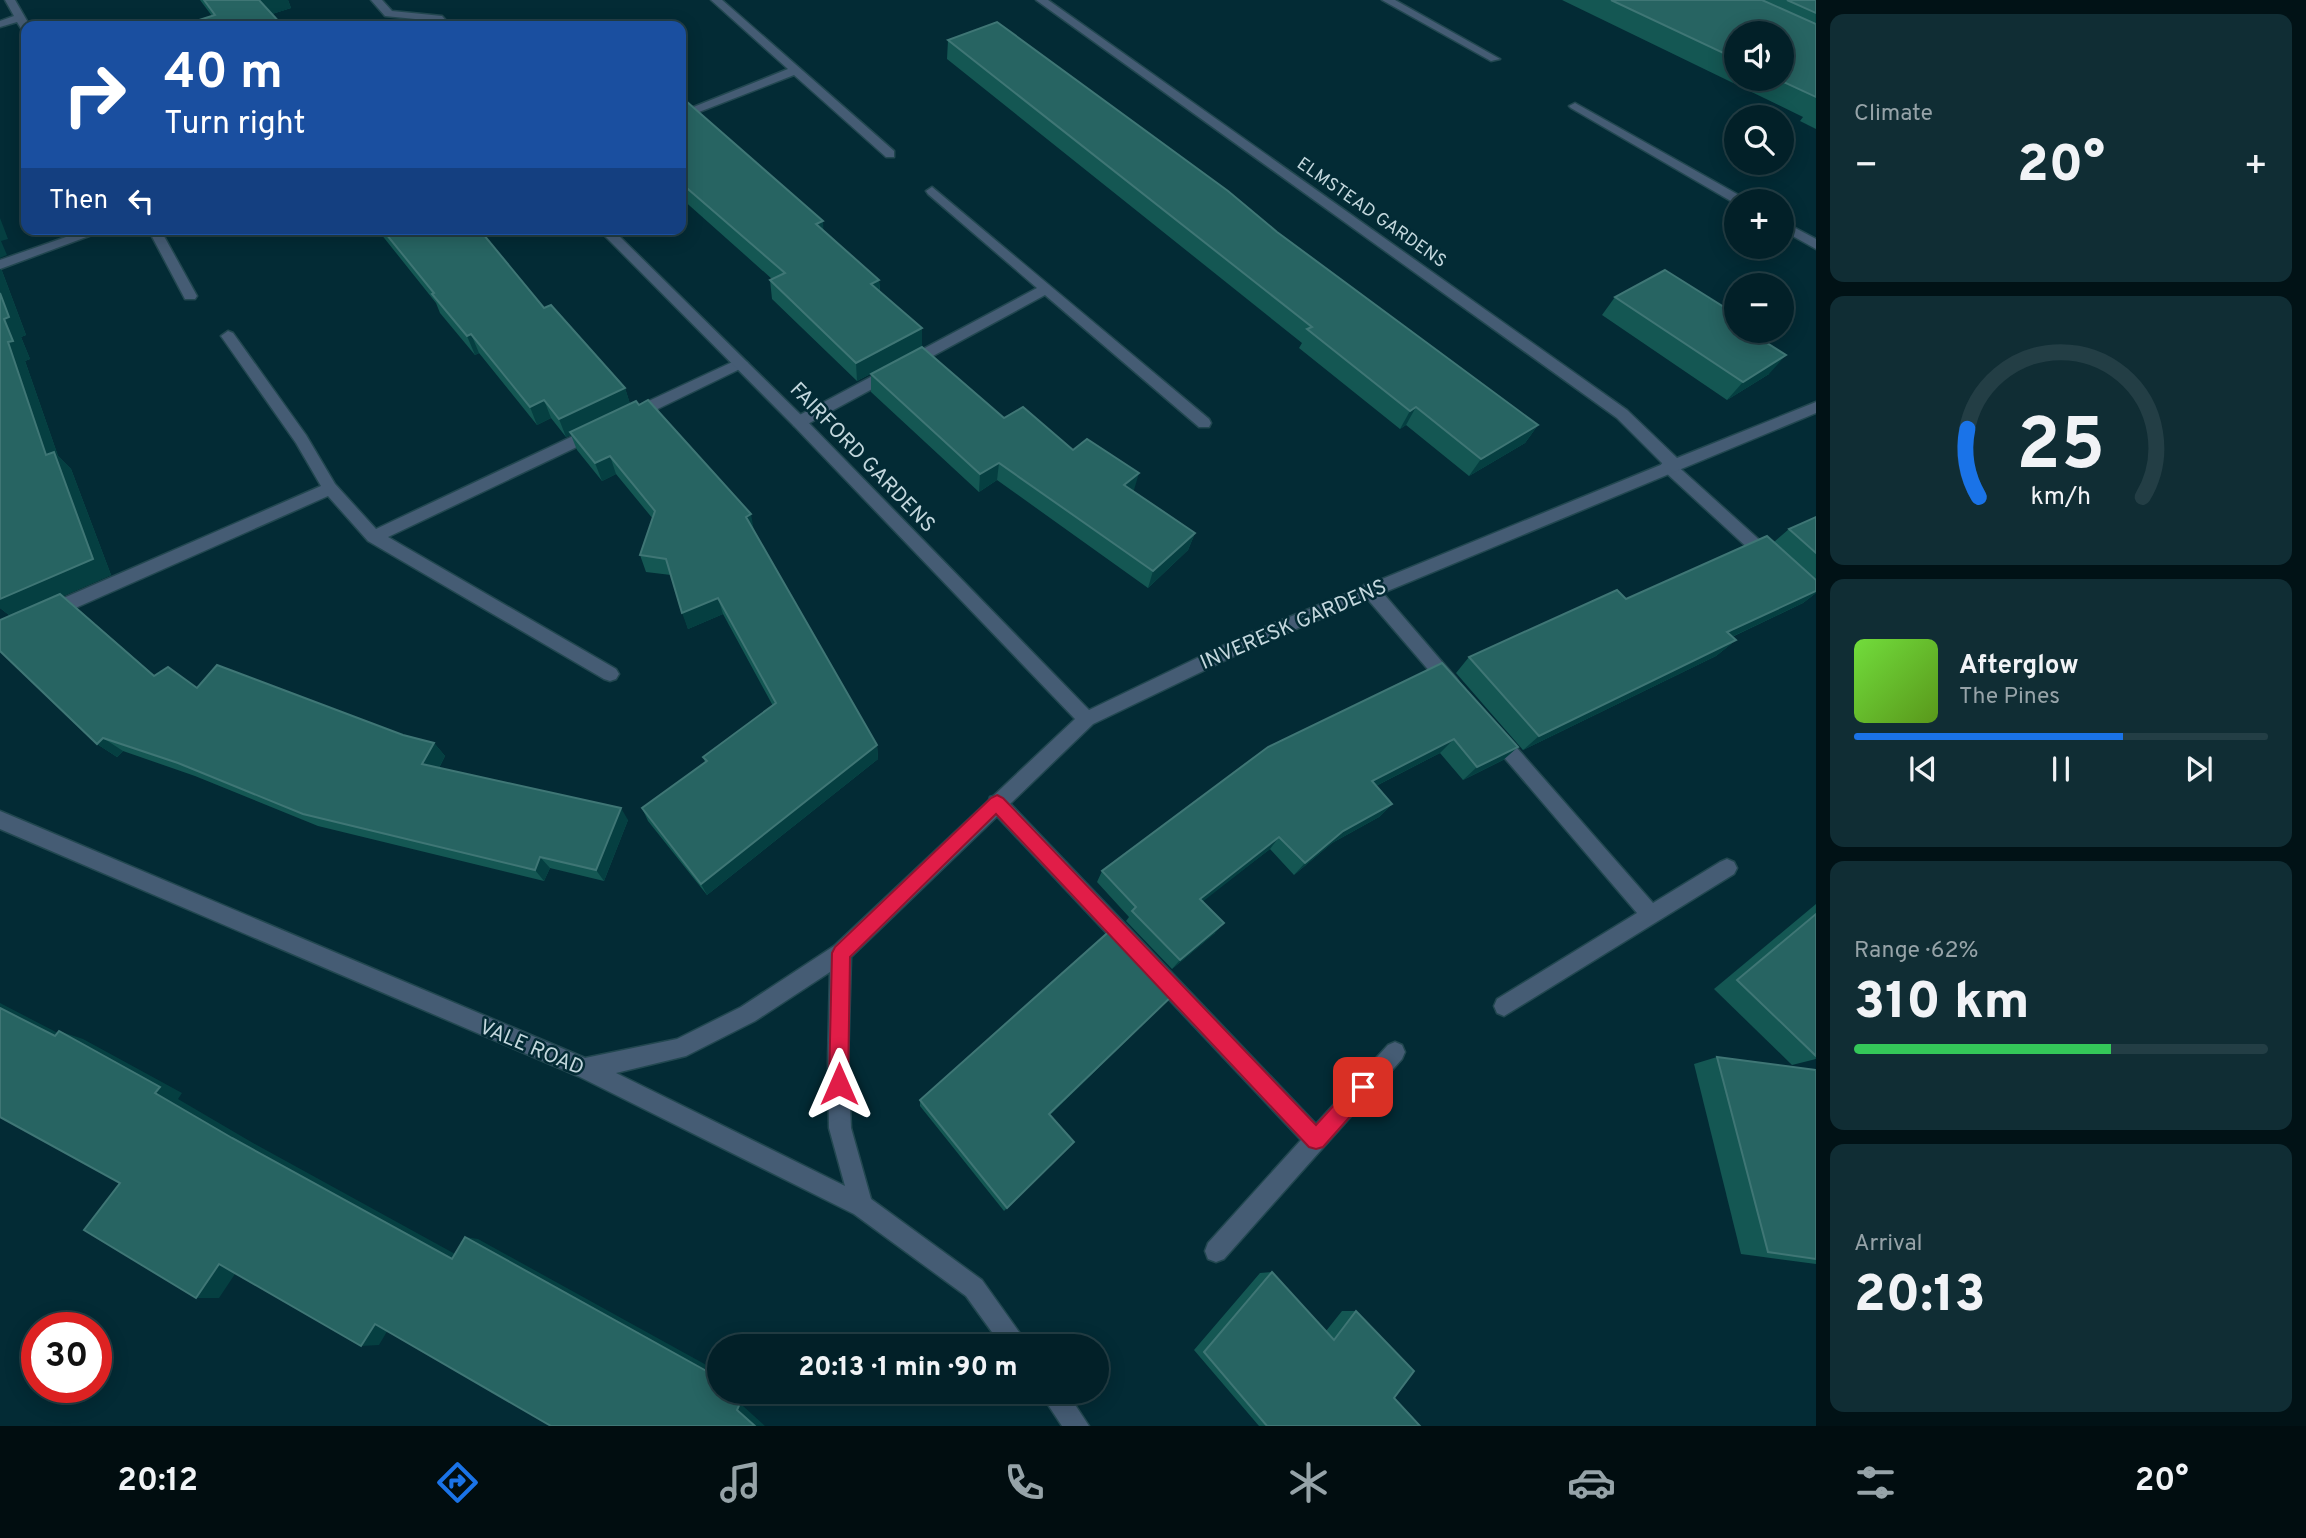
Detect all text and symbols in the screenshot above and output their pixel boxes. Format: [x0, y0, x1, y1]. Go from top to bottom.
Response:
map controls [1724, 21, 1794, 343]
button: sound [1724, 21, 1794, 91]
text: 40 m [164, 44, 283, 106]
icon: right [49, 49, 140, 140]
text: Climate [1854, 100, 1933, 129]
text: Turn right [164, 105, 306, 145]
button: search [1724, 105, 1794, 175]
text: 20° [2017, 134, 2105, 200]
text: − [1854, 143, 1879, 192]
text: + [2243, 143, 2268, 192]
street label: ELMSTEAD GARDENS [1292, 153, 1450, 274]
icon: left [122, 182, 160, 220]
text: Then [49, 185, 108, 218]
button: + [1724, 189, 1794, 259]
button: − [1724, 273, 1794, 343]
street label: FAIRFORD GARDENS [783, 377, 941, 539]
text: 25 [2017, 403, 2106, 495]
text: km/h [2031, 481, 2091, 513]
street label: INVERESK GARDENS [1196, 574, 1391, 677]
text: Afterglow [1959, 650, 2079, 683]
text: The Pines [1959, 683, 2060, 712]
icon: previous [1904, 750, 1942, 788]
icon: pause [2042, 750, 2080, 788]
icon: next [2180, 750, 2218, 788]
text: Range · 62% [1854, 937, 1979, 966]
text: 310 km [1854, 971, 2030, 1037]
street label: VALE ROAD [475, 1014, 588, 1083]
position arrow [802, 1047, 876, 1121]
pin [1333, 1057, 1393, 1117]
icon: arrive [1344, 1068, 1382, 1106]
text: Arrival [1854, 1230, 1923, 1259]
text: 20:13 [1854, 1264, 1986, 1330]
speed limit sign: 30 [21, 1312, 112, 1403]
text: 20:13 · 1 min · 90 m [798, 1352, 1018, 1385]
icon: directions [433, 1458, 482, 1507]
icon: music [716, 1458, 765, 1507]
icon: phone [1000, 1458, 1049, 1507]
icon: climate [1284, 1458, 1333, 1507]
icon: car [1567, 1458, 1616, 1507]
icon: filters [1851, 1458, 1900, 1507]
text: 20:12 [117, 1462, 198, 1502]
text: 20° [2135, 1462, 2189, 1502]

